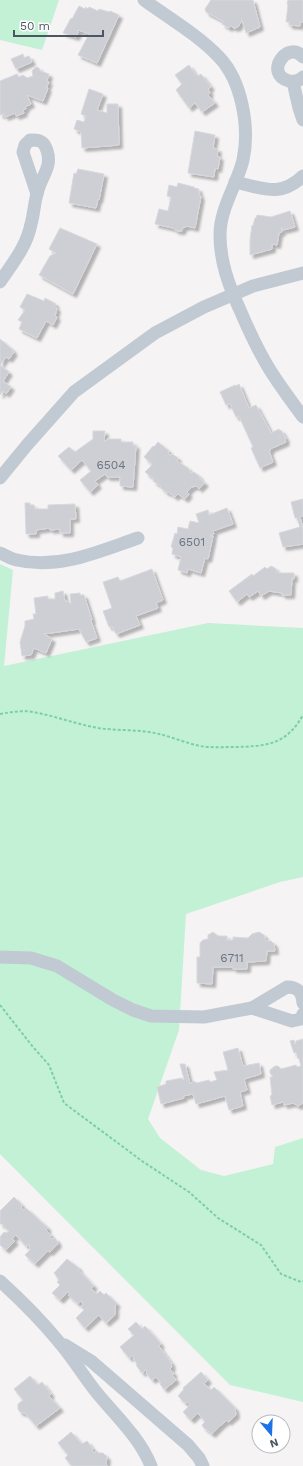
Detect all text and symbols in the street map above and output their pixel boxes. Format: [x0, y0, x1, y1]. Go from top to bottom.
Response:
scale bar [14, 12, 103, 38]
text: 50 m [20, 19, 50, 33]
house number: 6504 [96, 458, 126, 472]
house number: 6501 [179, 535, 205, 549]
house number: 6711 [220, 951, 244, 965]
north arrow [251, 1414, 291, 1454]
text: N [268, 1436, 280, 1450]

